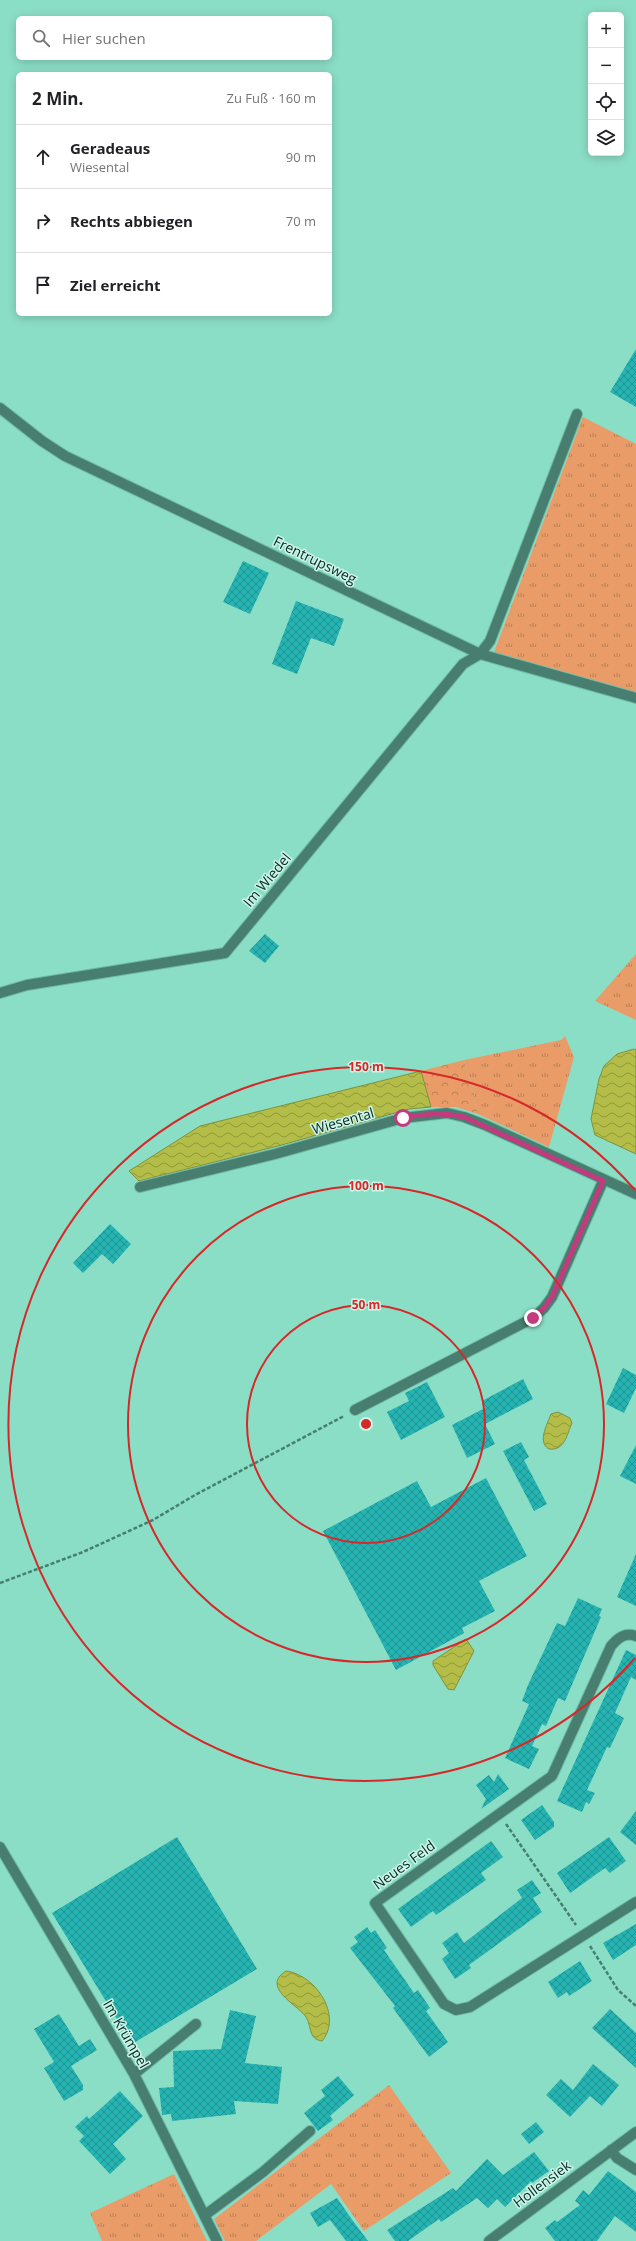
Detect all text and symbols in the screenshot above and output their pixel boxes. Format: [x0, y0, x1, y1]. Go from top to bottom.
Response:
map controls [588, 12, 624, 156]
button: + [588, 12, 624, 48]
search box [16, 16, 332, 60]
icon: search [30, 27, 52, 49]
text: Hier suchen [62, 28, 146, 48]
button: − [588, 48, 624, 84]
button: locate [588, 84, 624, 120]
text: 2 Min. [32, 87, 83, 110]
text: Zu Fuß · 160 m [227, 89, 316, 107]
button: layers [588, 120, 624, 156]
text: Geradeaus [70, 138, 150, 158]
icon: ahead [32, 146, 54, 168]
text: 90 m [286, 148, 316, 166]
text: Wiesental [70, 158, 129, 176]
icon: right [32, 210, 54, 232]
text: Rechts abbiegen [70, 211, 193, 231]
text: 70 m [286, 212, 316, 230]
icon: arrive [32, 274, 54, 296]
text: Ziel erreicht [70, 275, 161, 295]
street label: Frentrupsweg [270, 531, 360, 588]
street label: Im Wiedel [239, 849, 295, 911]
text: 150 m [348, 1058, 384, 1075]
street label: Wiesental [310, 1103, 376, 1138]
route start [394, 1109, 412, 1127]
text: 100 m [348, 1177, 384, 1194]
text: 50 m [352, 1296, 380, 1313]
route end [524, 1309, 542, 1327]
centre of rings [359, 1417, 373, 1431]
street label: Neues Feld [369, 1836, 439, 1894]
street label: Im Krümpel [99, 1996, 154, 2072]
street label: Hollensiek [509, 2155, 575, 2212]

